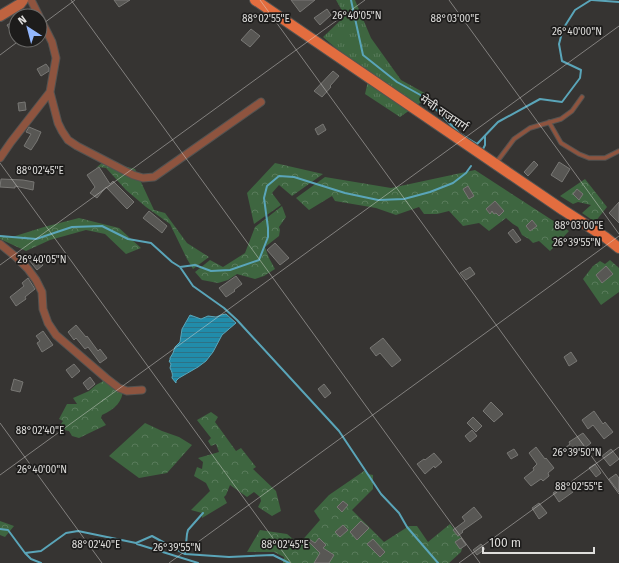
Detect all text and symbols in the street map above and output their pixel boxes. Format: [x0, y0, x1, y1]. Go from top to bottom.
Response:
north arrow [8, 8, 48, 48]
text: 26°40'05"N [332, 10, 382, 22]
text: N [16, 13, 29, 28]
text: 88°02'55"E [242, 13, 290, 25]
text: 88°03'00"E [430, 13, 480, 25]
text: 26°40'00"N [552, 26, 602, 38]
street label: मेची राजमार्ग [417, 91, 472, 135]
text: 88°02'45"E [16, 165, 64, 177]
text: 88°03'00"E [554, 220, 604, 232]
text: 26°39'55"N [553, 237, 601, 249]
text: 26°40'05"N [17, 254, 67, 266]
text: 88°02'40"E [16, 425, 64, 437]
text: 26°39'50"N [552, 447, 602, 459]
text: 26°40'00"N [17, 464, 67, 476]
text: 88°02'55"E [555, 481, 603, 493]
scale bar [483, 529, 594, 555]
text: 100 m [489, 536, 521, 550]
text: 88°02'40"E [72, 539, 120, 551]
text: 88°02'45"E [261, 539, 309, 551]
text: 26°39'55"N [153, 542, 201, 554]

